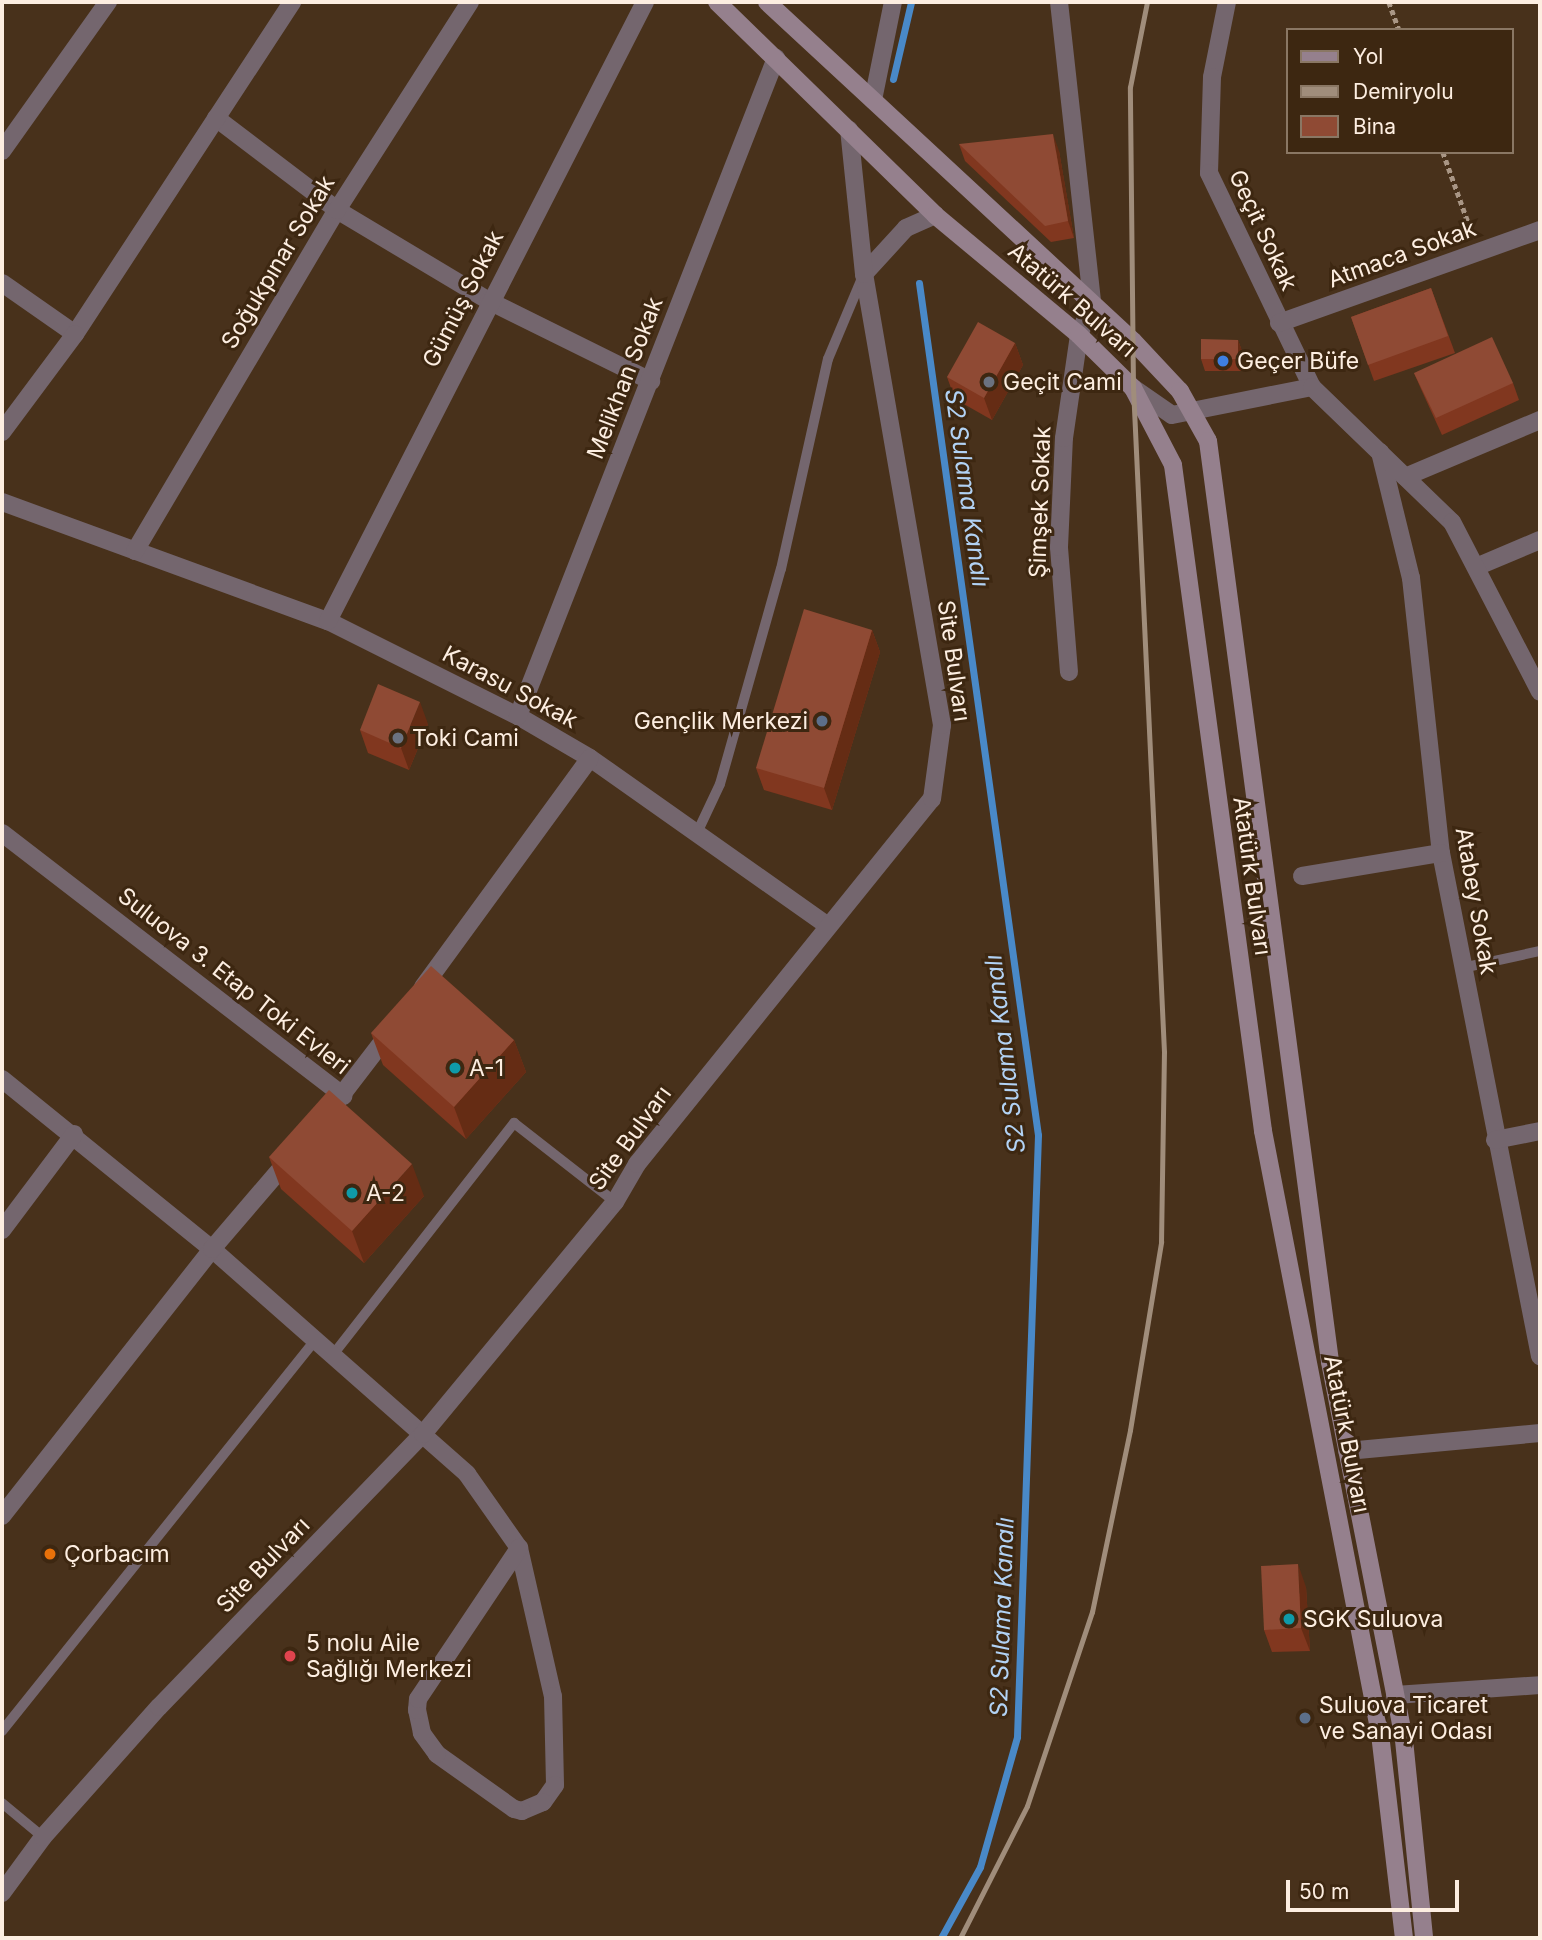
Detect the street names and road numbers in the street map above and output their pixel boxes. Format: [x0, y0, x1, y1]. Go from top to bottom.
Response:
street label: Geçit Sokak [1223, 165, 1303, 295]
street label: Soğukpınar Sokak [215, 171, 341, 353]
street label: Atmaca Sokak [1324, 214, 1480, 294]
street label: Gümüş Sokak [417, 226, 509, 372]
street label: Atatürk Bulvarı [1003, 237, 1141, 363]
street label: Melikhan Sokak [581, 293, 669, 463]
street label: Şimşek Sokak [1024, 426, 1056, 578]
street label: Site Bulvarı [932, 599, 976, 723]
street label: Karasu Sokak [438, 640, 582, 734]
street label: Atatürk Bulvarı [1227, 795, 1277, 957]
street label: Atabey Sokak [1449, 825, 1503, 977]
street label: Suluova 3. Etap Toki Evleri [113, 882, 355, 1080]
street label: Site Bulvarı [583, 1080, 677, 1196]
street label: Atatürk Bulvarı [1318, 1353, 1376, 1515]
street label: Site Bulvarı [211, 1511, 315, 1619]

